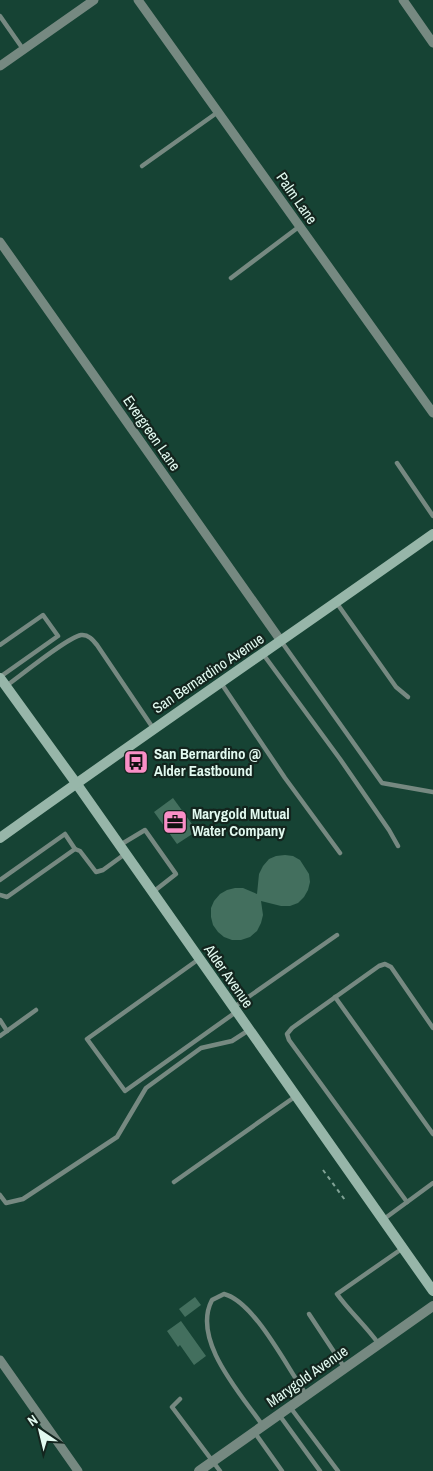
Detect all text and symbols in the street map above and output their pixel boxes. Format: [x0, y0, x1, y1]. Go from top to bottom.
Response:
street label: Palm Lane [272, 168, 323, 228]
street label: Evergreen Lane [118, 391, 186, 475]
street label: San Bernardino Avenue [148, 628, 268, 718]
place label: San Bernardino @ Alder Eastbound [154, 743, 261, 781]
bus stop icon: San Bernardino @ Alder Eastbound [123, 749, 149, 775]
place label: Marygold Mutual Water Company [192, 803, 290, 841]
office icon: Marygold Mutual Water Company [162, 809, 188, 835]
street label: Alder Avenue [199, 939, 259, 1012]
street label: Marygold Avenue [262, 1340, 352, 1412]
north arrow [15, 1406, 65, 1456]
text: N [24, 1411, 41, 1430]

